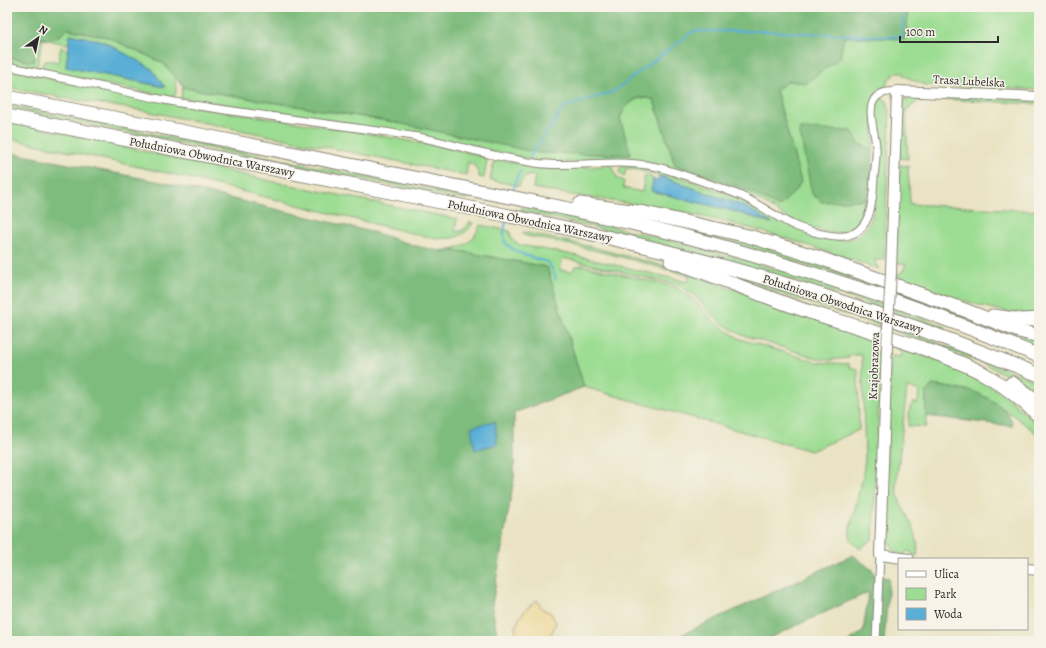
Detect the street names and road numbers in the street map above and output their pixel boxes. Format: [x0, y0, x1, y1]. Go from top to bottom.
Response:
street label: Trasa Lubelska [933, 71, 1006, 91]
street label: Południowa Obwodnica Warszawy [128, 133, 297, 181]
street label: Południowa Obwodnica Warszawy [446, 196, 614, 246]
street label: Południowa Obwodnica Warszawy [761, 270, 926, 338]
street label: Krajobrazowa [865, 331, 883, 400]

